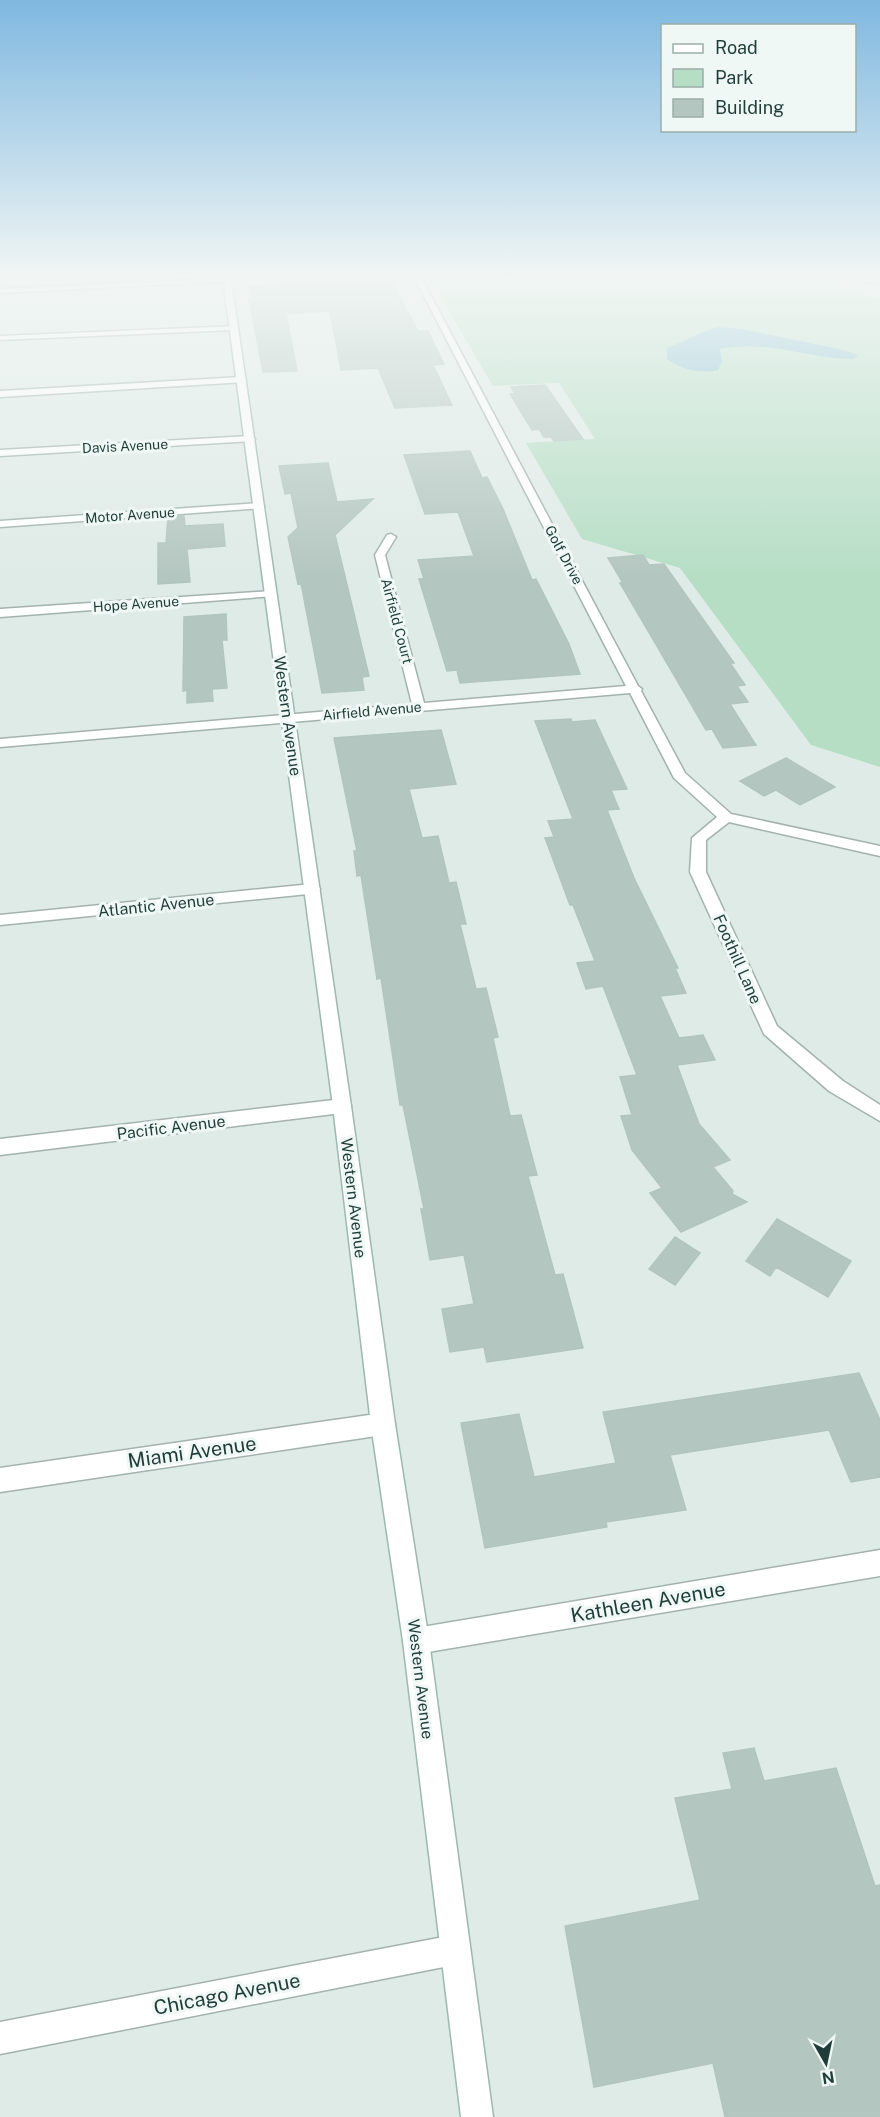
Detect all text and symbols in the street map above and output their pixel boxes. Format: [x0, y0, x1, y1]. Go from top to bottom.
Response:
legend [661, 24, 856, 132]
text: Road [715, 37, 758, 58]
text: Park [715, 67, 753, 88]
text: Building [715, 97, 784, 118]
street label: Davis Avenue [81, 436, 169, 456]
street label: Motor Avenue [85, 504, 176, 526]
street label: Golf Drive [542, 523, 586, 587]
street label: Airfield Court [378, 577, 416, 665]
street label: Hope Avenue [92, 593, 180, 615]
street label: Western Avenue [270, 655, 305, 777]
street label: Airfield Avenue [322, 699, 422, 723]
street label: Atlantic Avenue [97, 890, 215, 921]
street label: Foothill Lane [709, 912, 766, 1007]
street label: Pacific Avenue [116, 1111, 226, 1144]
street label: Western Avenue [337, 1137, 370, 1259]
street label: Miami Avenue [126, 1431, 258, 1473]
street label: Kathleen Avenue [569, 1577, 727, 1627]
street label: Western Avenue [404, 1618, 437, 1740]
street label: Chicago Avenue [152, 1968, 302, 2020]
north arrow [796, 2033, 856, 2093]
text: N [821, 2067, 836, 2088]

